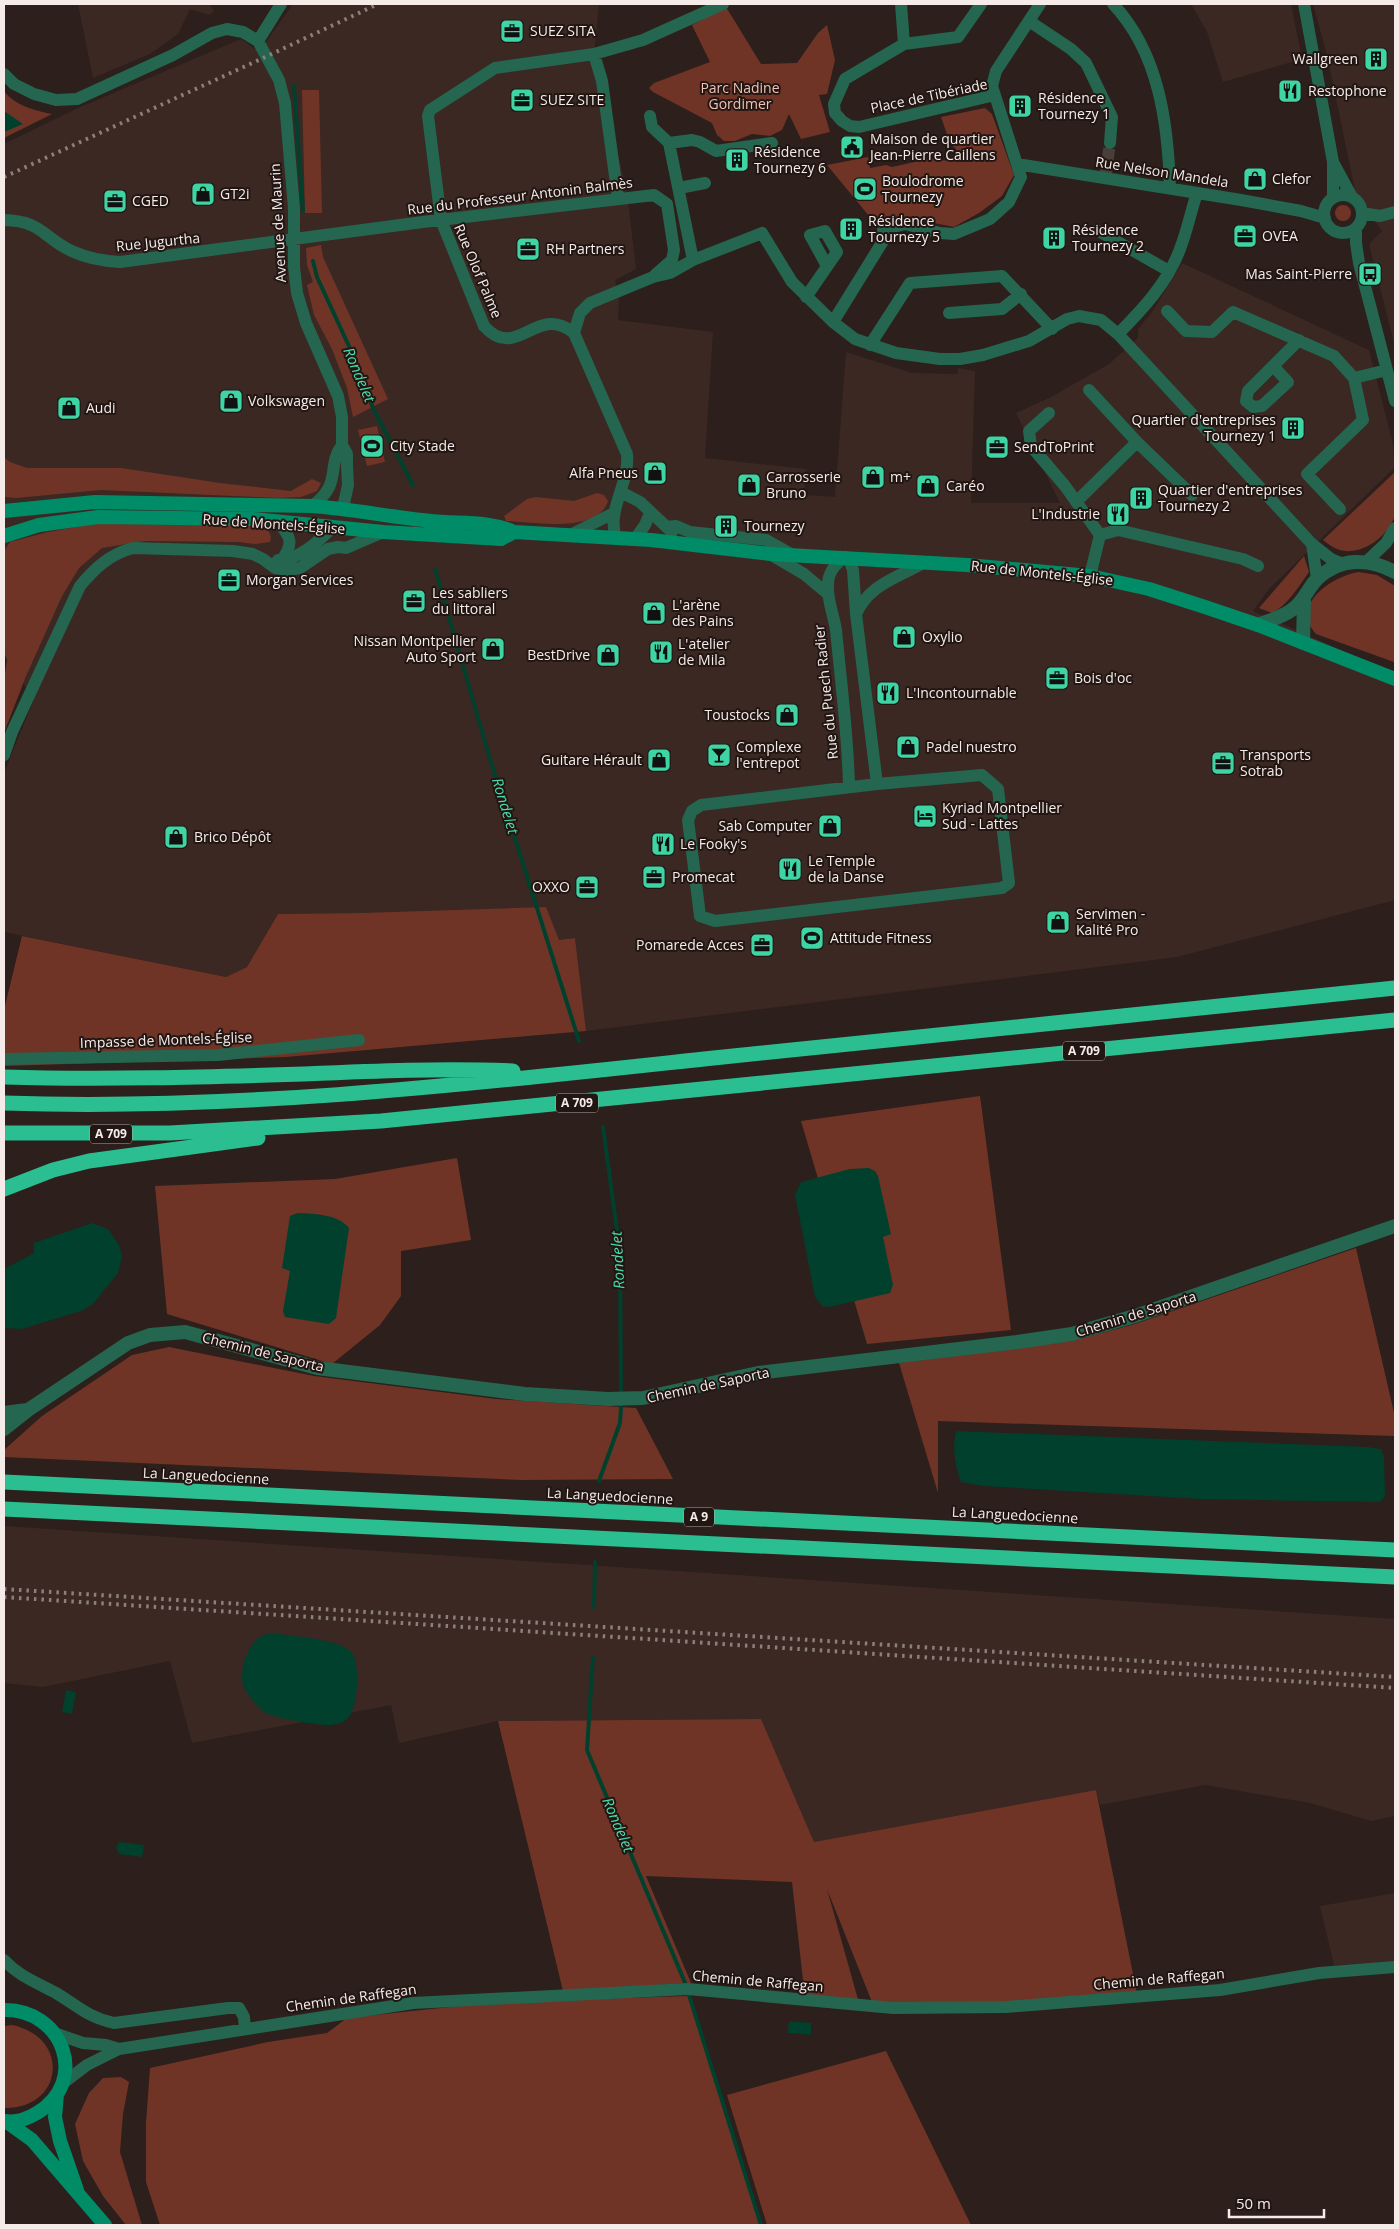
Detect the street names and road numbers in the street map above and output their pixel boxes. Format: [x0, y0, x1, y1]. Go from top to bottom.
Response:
street label: Place de Tibériade [869, 74, 989, 117]
street label: Rue Nelson Mandela [1094, 152, 1230, 191]
street label: Avenue de Maurin [265, 163, 290, 283]
street label: Rue du Professeur Antonin Balmès [406, 172, 634, 219]
street label: Rue Olof Palme [450, 221, 507, 321]
street label: Rue Jugurtha [115, 228, 201, 255]
street label: Rue de Montels-Église [202, 509, 346, 538]
street label: Rue de Montels-Église [970, 556, 1114, 589]
street label: Rue du Puech Radier [809, 623, 842, 760]
street label: Impasse de Montels-Église [80, 1027, 253, 1052]
road number: A 709 [1063, 1042, 1105, 1060]
road number: A 709 [556, 1094, 598, 1112]
road number: A 709 [90, 1124, 132, 1144]
street label: Chemin de Saporta [1073, 1286, 1198, 1341]
street label: Chemin de Saporta [200, 1327, 326, 1376]
street label: Chemin de Saporta [645, 1362, 771, 1407]
street label: La Languedocienne [142, 1463, 270, 1488]
street label: La Languedocienne [546, 1483, 674, 1508]
street label: La Languedocienne [951, 1502, 1079, 1527]
road number: A 9 [684, 1508, 714, 1526]
street label: Chemin de Raffegan [1093, 1963, 1225, 1994]
street label: Chemin de Raffegan [692, 1965, 824, 1996]
street label: Chemin de Raffegan [284, 1979, 417, 2016]

